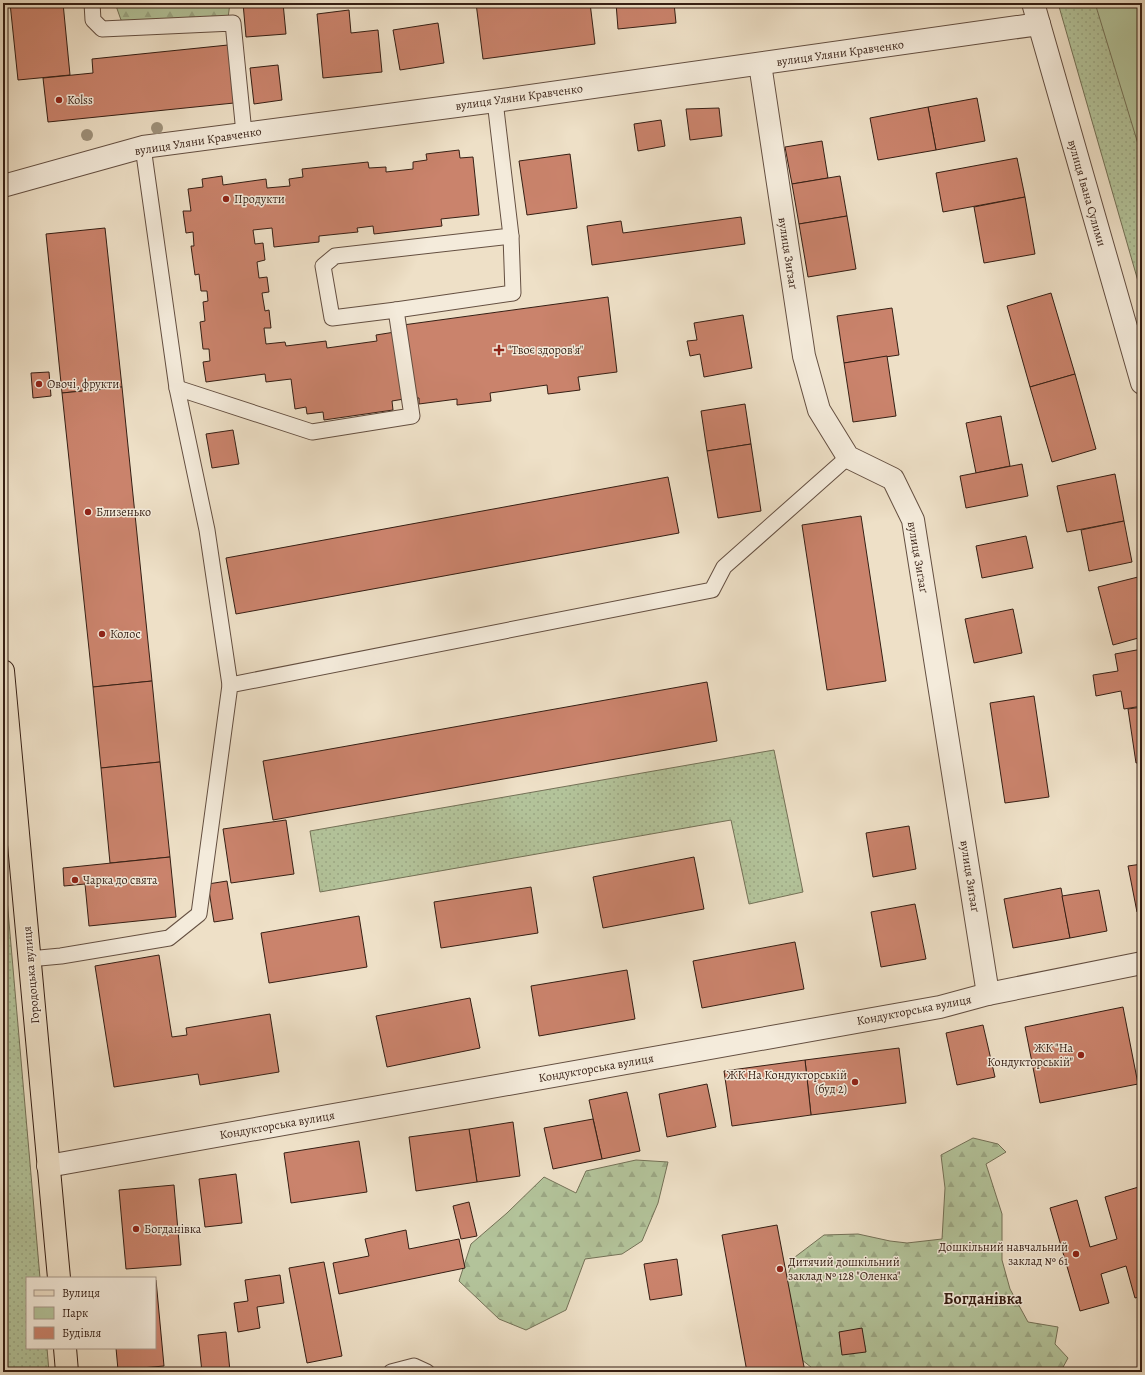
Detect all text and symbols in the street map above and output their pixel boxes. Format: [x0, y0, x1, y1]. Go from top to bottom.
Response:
street label: вулиця Уляни Кравченко [775, 36, 905, 70]
street label: вулиця Уляни Кравченко [454, 80, 584, 114]
place label: Kolss [67, 92, 93, 108]
marker: Kolss [54, 95, 64, 105]
street label: вулиця Уляни Кравченко [133, 123, 263, 159]
street label: вулиця Івана Сулими [1064, 138, 1110, 248]
place label: Продукти [234, 191, 285, 207]
marker: Продукти [221, 194, 231, 204]
street label: вулиця Зиґзаґ [774, 216, 802, 290]
place label: "Твоє здоров'я" [508, 342, 584, 358]
marker: "Твоє здоров'я" [493, 344, 505, 356]
place label: Овочі, фрукти [47, 376, 119, 392]
marker: Овочі, фрукти [34, 379, 44, 389]
place label: Близенько [96, 504, 151, 520]
marker: Близенько [83, 507, 93, 517]
street label: вулиця Зиґзаґ [904, 520, 932, 594]
place label: Колос [110, 626, 141, 642]
marker: Колос [97, 629, 107, 639]
street label: вулиця Зиґзаґ [956, 839, 984, 913]
place label: Чарка до свята [83, 872, 158, 888]
marker: Чарка до свята [70, 875, 80, 885]
street label: Городоцька вулиця [19, 925, 43, 1024]
street label: Кондукторська вулиця [855, 991, 973, 1029]
place label: ЖК "На Кондукторській" [987, 1040, 1073, 1070]
street label: Кондукторська вулиця [537, 1050, 655, 1086]
marker: ЖК "На Кондукторській" [1076, 1050, 1086, 1060]
place label: ЖК На Кондукторській (буд 2) [727, 1067, 847, 1097]
marker: ЖК На Кондукторській (буд 2) [850, 1077, 860, 1087]
street label: Кондукторська вулиця [218, 1107, 336, 1143]
place label: Богданівка [144, 1221, 202, 1237]
marker: Богданівка [131, 1224, 141, 1234]
place label: Дошкільний навчальний заклад № 61 [938, 1239, 1068, 1269]
marker: Дошкільний навчальний заклад № 61 [1071, 1249, 1081, 1259]
place label: Дитячий дошкільний заклад № 128 "Оленка" [788, 1254, 901, 1284]
marker: Дитячий дошкільний заклад № 128 "Оленка" [775, 1264, 785, 1274]
legend [26, 1277, 156, 1349]
text: Вулиця [62, 1285, 100, 1301]
district label: Богданівка [944, 1288, 1023, 1310]
text: Парк [62, 1305, 88, 1321]
text: Будівля [62, 1325, 102, 1341]

